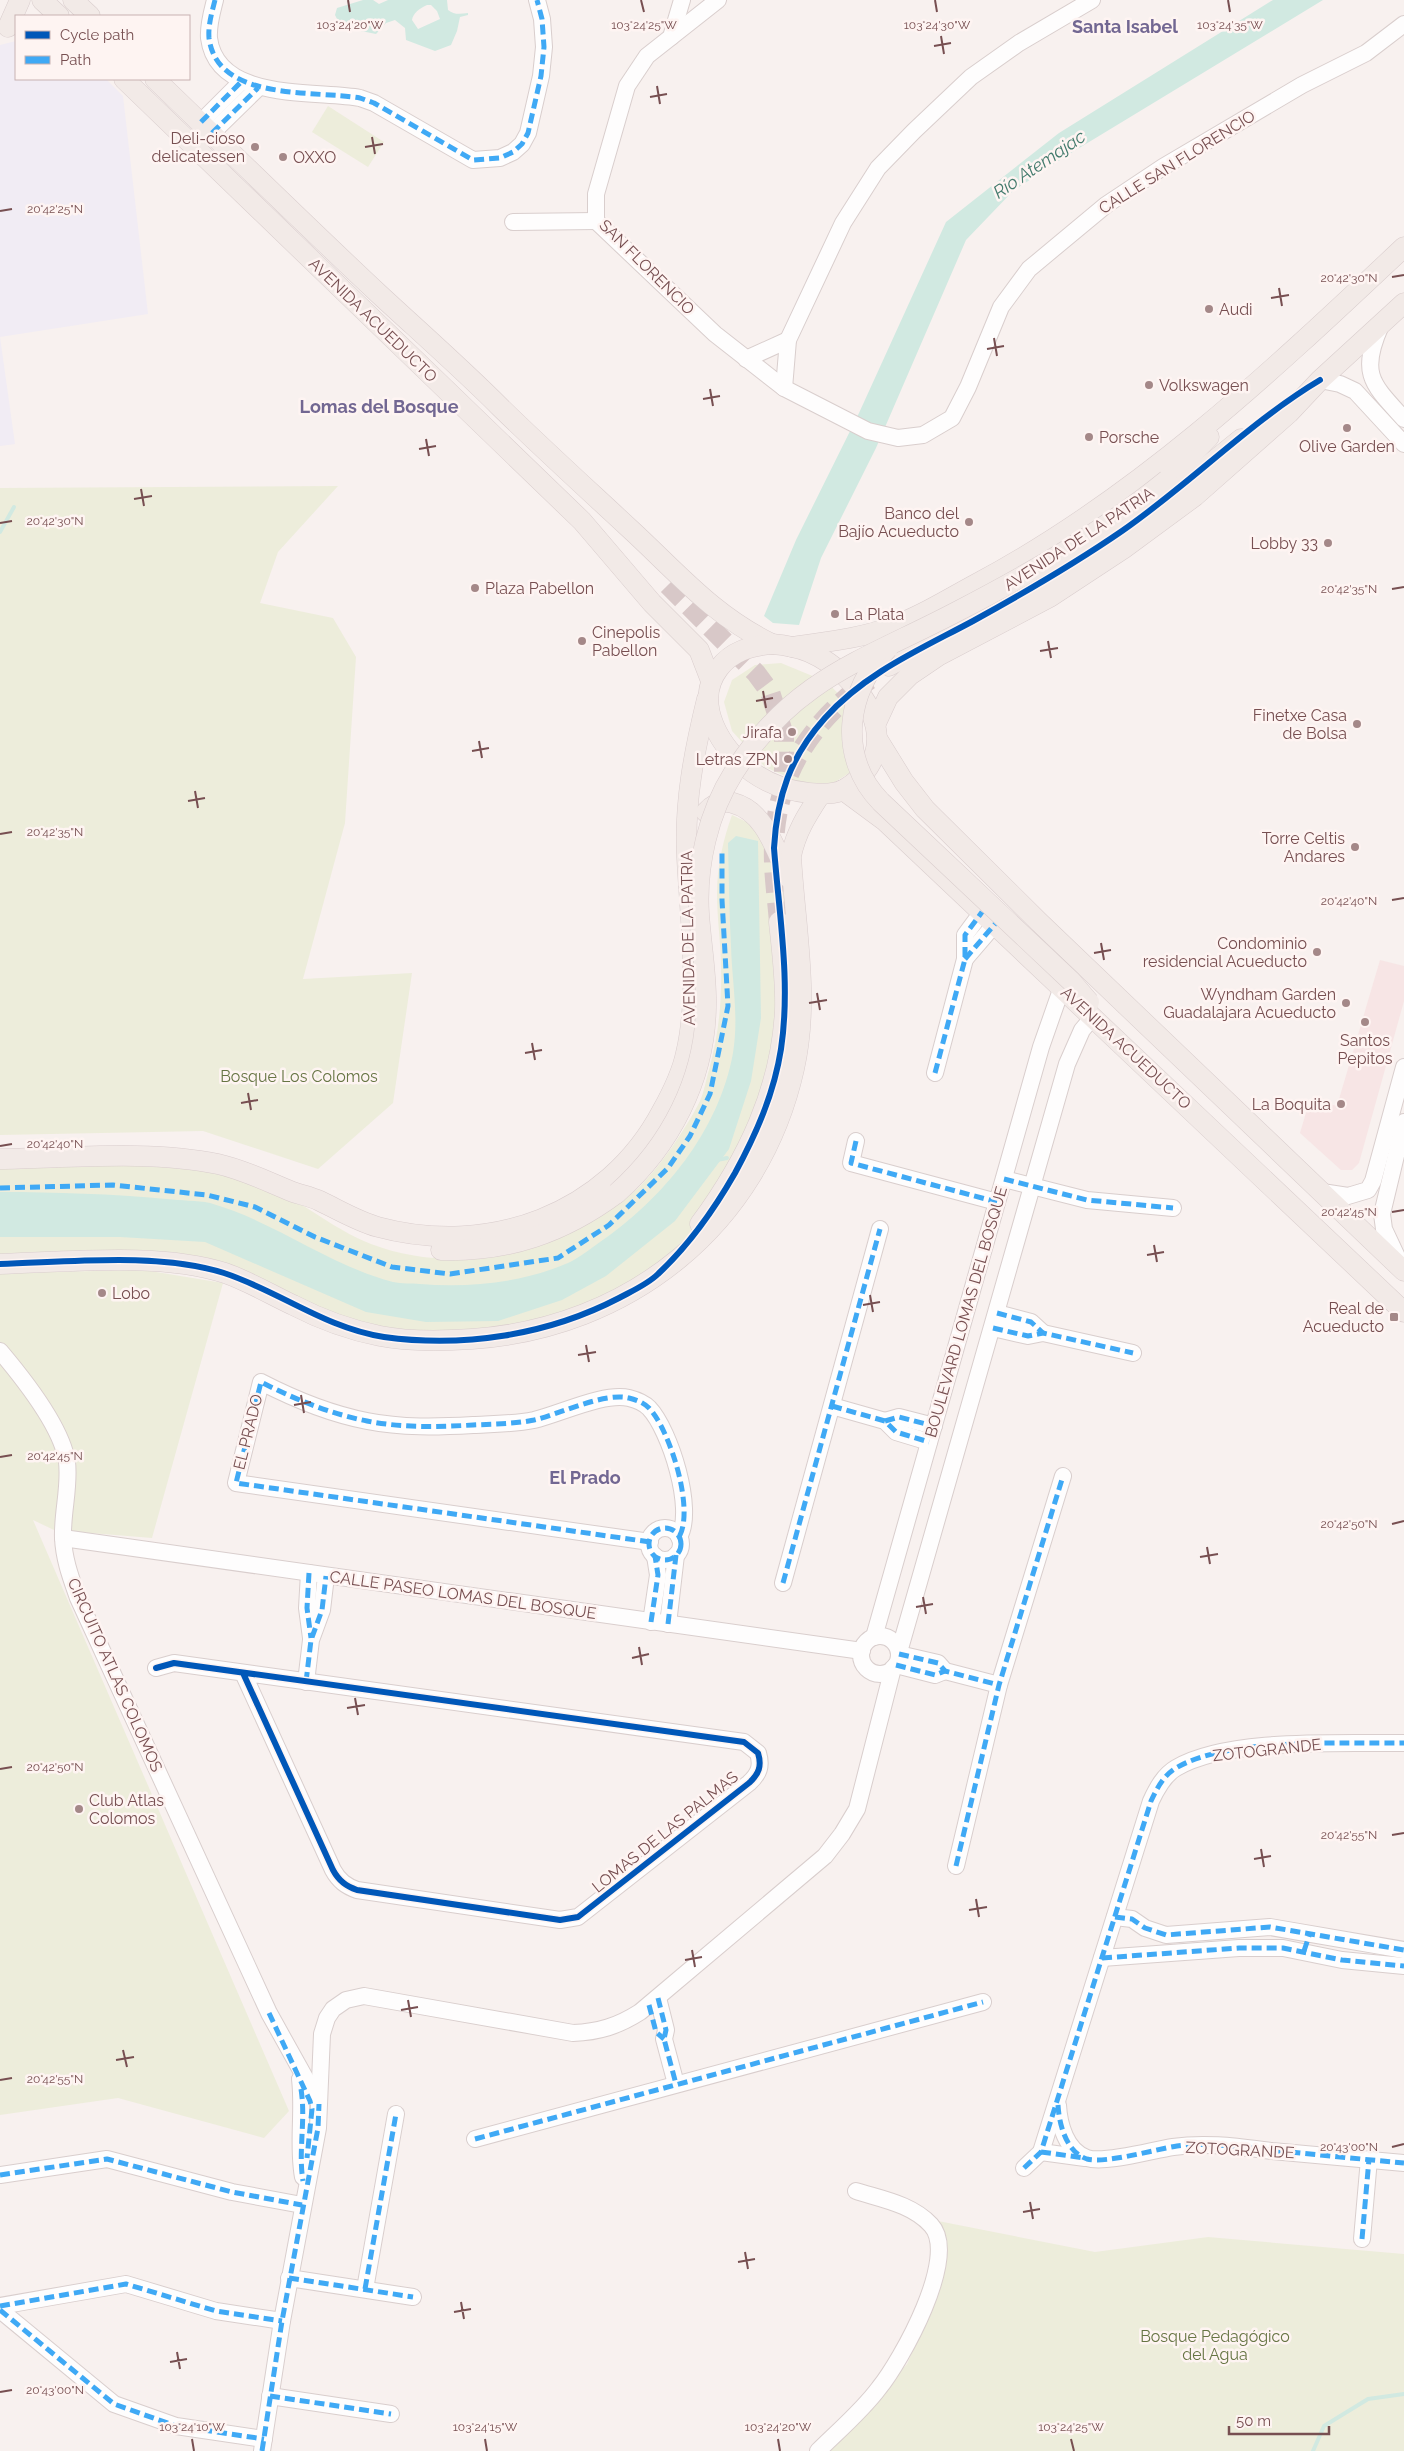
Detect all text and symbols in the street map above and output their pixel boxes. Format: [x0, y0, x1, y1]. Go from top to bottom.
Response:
legend [15, 15, 190, 80]
district label: Santa Isabel [1072, 16, 1178, 37]
text: 103°24'20"W [317, 18, 384, 32]
text: 103°24'25"W [611, 18, 677, 32]
text: 103°24'30"W [904, 18, 971, 32]
text: 103°24'35"W [1197, 18, 1263, 32]
text: Cycle path [60, 26, 134, 44]
text: Path [60, 51, 91, 69]
street label: CALLE SAN FLORENCIO [1095, 106, 1259, 218]
water label: Río Atemajac [989, 125, 1090, 203]
place label: Deli-cioso delicatessen [152, 129, 245, 166]
marker: Deli-cioso delicatessen [249, 141, 261, 153]
place label: OXXO [293, 148, 336, 167]
marker: OXXO [277, 151, 289, 163]
text: 20°42'25"N [27, 202, 83, 216]
street label: SAN FLORENCIO [596, 216, 698, 318]
street label: AVENIDA ACUEDUCTO [305, 254, 441, 386]
text: 20°42'30"N [1320, 271, 1378, 285]
place label: Audi [1219, 300, 1253, 319]
marker: Audi [1203, 303, 1215, 315]
place label: Volkswagen [1159, 376, 1249, 395]
marker: Volkswagen [1143, 379, 1155, 391]
district label: Lomas del Bosque [300, 396, 459, 417]
marker: Olive Garden [1341, 422, 1353, 434]
place label: Porsche [1099, 428, 1159, 447]
marker: Porsche [1083, 431, 1095, 443]
place label: Olive Garden [1299, 437, 1395, 456]
street label: AVENIDA DE LA PATRIA [1000, 483, 1158, 595]
place label: Banco del Bajío Acueducto [838, 504, 960, 541]
text: 20°42'30"N [26, 514, 84, 528]
marker: Banco del Bajío Acueducto [963, 516, 975, 528]
place label: Lobby 33 [1250, 534, 1318, 553]
marker: Lobby 33 [1322, 537, 1334, 549]
place label: Plaza Pabellon [485, 579, 594, 598]
marker: Plaza Pabellon [469, 582, 481, 594]
text: 20°42'35"N [1321, 582, 1377, 596]
place label: La Plata [845, 605, 904, 624]
marker: La Plata [829, 608, 841, 620]
place label: Cinepolis Pabellon [592, 623, 660, 660]
marker: Cinepolis Pabellon [576, 635, 588, 647]
place label: Finetxe Casa de Bolsa [1253, 706, 1347, 743]
marker: Finetxe Casa de Bolsa [1351, 718, 1363, 730]
place label: Jirafa [743, 723, 782, 742]
marker: Jirafa [786, 726, 798, 738]
place label: Letras ZPN [696, 750, 778, 769]
marker: Letras ZPN [782, 753, 794, 765]
text: 20°42'35"N [27, 825, 83, 839]
place label: Torre Celtis Andares [1262, 829, 1345, 866]
marker: Torre Celtis Andares [1349, 841, 1361, 853]
street label: AVENIDA DE LA PATRIA [677, 850, 699, 1026]
text: 20°42'40"N [1321, 894, 1377, 908]
place label: Condominio residencial Acueducto [1143, 934, 1307, 971]
marker: Condominio residencial Acueducto [1311, 946, 1323, 958]
street label: AVENIDA ACUEDUCTO [1057, 983, 1195, 1113]
place label: Wyndham Garden Guadalajara Acueducto [1163, 985, 1336, 1022]
marker: Wyndham Garden Guadalajara Acueducto [1340, 997, 1352, 1009]
marker: Santos Pepitos [1359, 1016, 1371, 1028]
place label: Santos Pepitos [1337, 1031, 1393, 1068]
park label: Bosque Los Colomos [220, 1067, 378, 1086]
place label: La Boquita [1252, 1095, 1331, 1114]
marker: La Boquita [1335, 1098, 1347, 1110]
text: 20°42'40"N [27, 1137, 83, 1151]
street label: BOULEVARD LOMAS DEL BOSQUE [921, 1184, 1011, 1440]
text: 20°42'45"N [1321, 1205, 1377, 1219]
place label: Lobo [112, 1284, 150, 1303]
marker: Lobo [96, 1287, 108, 1299]
place label: Real de Acueducto [1303, 1299, 1384, 1336]
marker: Real de Acueducto [1388, 1311, 1400, 1323]
street label: EL PRADO [229, 1392, 267, 1472]
text: 20°42'45"N [27, 1449, 83, 1463]
district label: El Prado [549, 1467, 621, 1488]
text: 20°42'50"N [1320, 1517, 1378, 1531]
street label: CALLE PASEO LOMAS DEL BOSQUE [329, 1567, 598, 1623]
street label: CIRCUITO ATLAS COLOMOS [64, 1575, 167, 1775]
street label: ZOTOGRANDE [1212, 1735, 1322, 1765]
text: 20°42'50"N [26, 1760, 84, 1774]
street label: LOMAS DE LAS PALMAS [588, 1767, 742, 1897]
place label: Club Atlas Colomos [89, 1791, 164, 1828]
marker: Club Atlas Colomos [73, 1803, 85, 1815]
text: 20°42'55"N [1321, 1828, 1377, 1842]
text: 20°42'55"N [27, 2072, 83, 2086]
street label: ZOTOGRANDE [1185, 2138, 1295, 2162]
text: 20°43'00"N [1320, 2140, 1378, 2154]
park label: Bosque Pedagógico del Agua [1140, 2327, 1290, 2364]
text: 20°43'00"N [26, 2383, 84, 2397]
scale bar [1229, 2404, 1329, 2436]
text: 50 m [1236, 2412, 1271, 2430]
text: 103°24'10"W [159, 2420, 225, 2434]
text: 103°24'15"W [453, 2420, 518, 2434]
text: 103°24'20"W [745, 2420, 812, 2434]
text: 103°24'25"W [1038, 2420, 1104, 2434]

